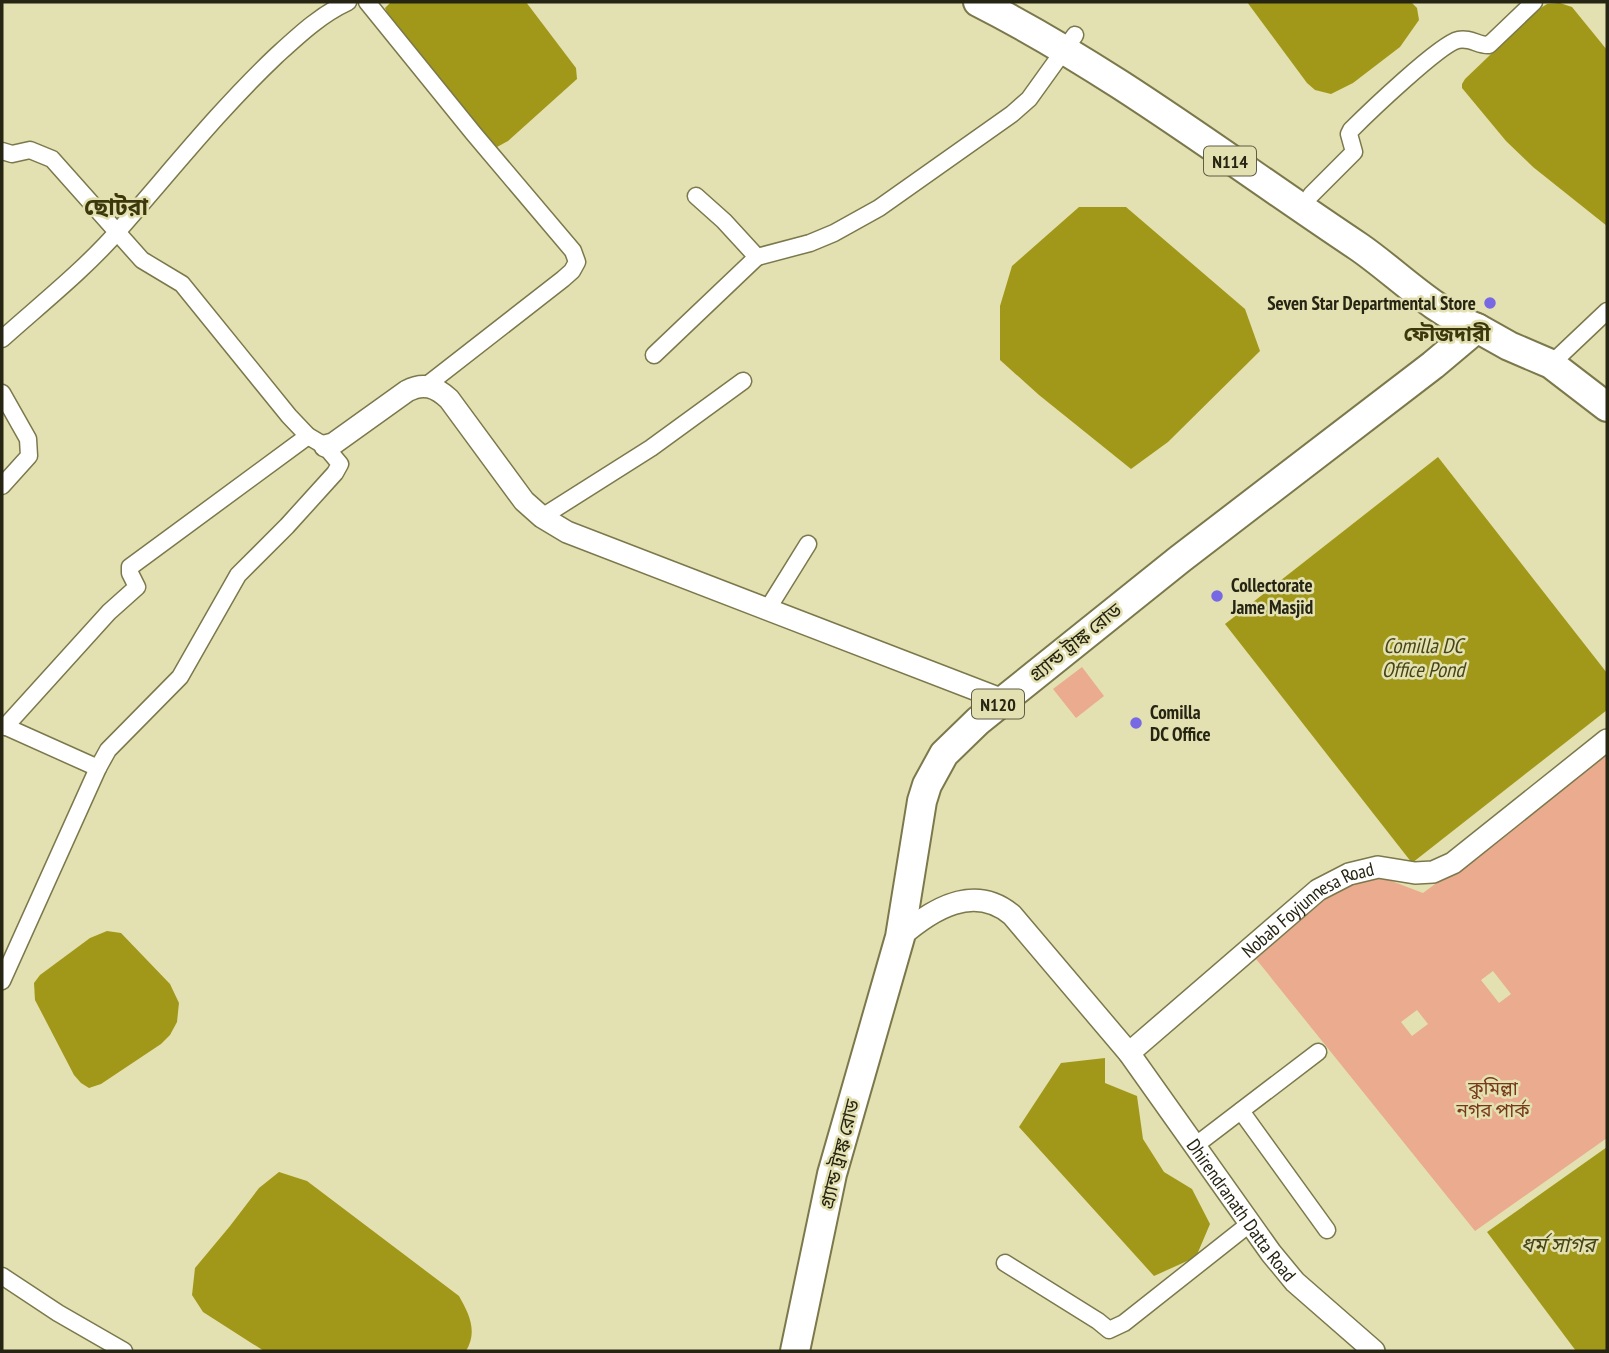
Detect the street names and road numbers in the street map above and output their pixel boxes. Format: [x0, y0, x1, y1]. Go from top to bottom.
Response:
road number: N114 [1204, 146, 1256, 176]
street label: গ্র্যান্ড ট্রাঙ্ক রোড [1024, 597, 1126, 687]
road number: N120 [972, 690, 1024, 718]
street label: Nobab Foyjunnesa Road [1237, 856, 1376, 963]
street label: গ্র্যান্ড ট্রাঙ্ক রোড [814, 1096, 864, 1211]
street label: Dhirendranath Datta Road [1182, 1134, 1301, 1286]

